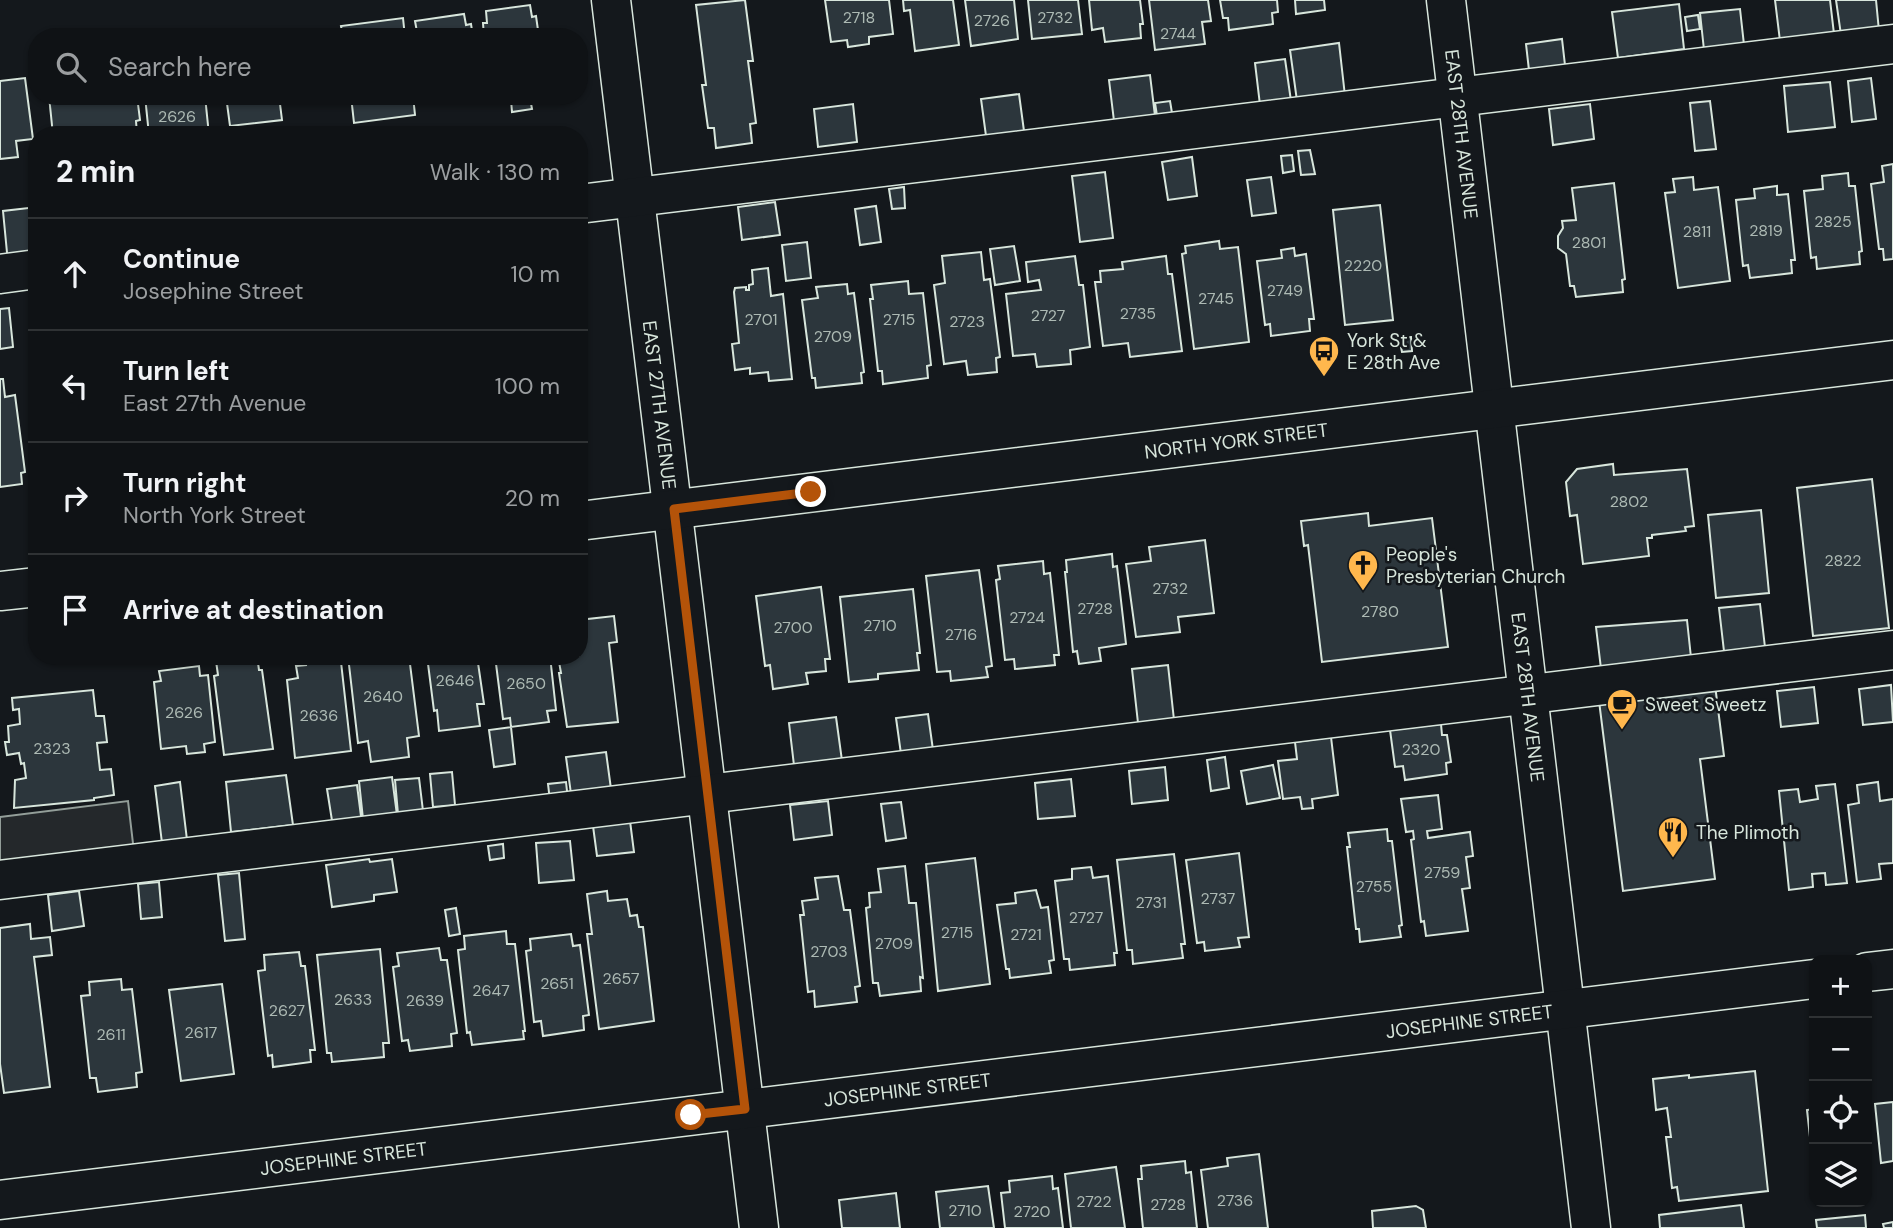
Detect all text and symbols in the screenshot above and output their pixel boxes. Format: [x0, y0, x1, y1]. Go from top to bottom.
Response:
house number: 2718 [843, 7, 875, 28]
house number: 2732 [1037, 7, 1073, 28]
house number: 2726 [974, 10, 1010, 31]
house number: 2744 [1160, 23, 1196, 44]
search box [28, 28, 588, 105]
icon: search [52, 48, 90, 86]
street label: EAST 28TH AVENUE [1439, 48, 1484, 220]
text: Search here [108, 50, 251, 84]
house number: 2626 [158, 106, 196, 127]
text: 2 min [56, 152, 135, 191]
text: Walk · 130 m [430, 157, 560, 187]
house number: 2825 [1814, 211, 1852, 232]
house number: 2819 [1749, 220, 1783, 241]
house number: 2811 [1683, 221, 1711, 242]
house number: 2801 [1572, 232, 1606, 253]
text: Continue [123, 242, 240, 276]
icon: ahead [56, 255, 94, 293]
house number: 2220 [1344, 255, 1382, 276]
text: 10 m [510, 259, 560, 289]
text: Josephine Street [123, 276, 303, 306]
house number: 2749 [1267, 280, 1303, 301]
house number: 2745 [1198, 288, 1234, 309]
house number: 2735 [1120, 303, 1156, 324]
house number: 2727 [1031, 305, 1065, 326]
house number: 2701 [744, 309, 778, 330]
house number: 2715 [883, 309, 915, 330]
house number: 2723 [949, 311, 985, 332]
street label: EAST 27TH AVENUE [637, 319, 682, 491]
house number: 2709 [814, 326, 852, 347]
place label: York St & E 28th Ave [1347, 328, 1440, 375]
bus stop icon: York St & E 28th Ave [1307, 334, 1341, 378]
text: Turn left [123, 354, 230, 388]
icon: left [56, 367, 94, 405]
text: 100 m [495, 371, 560, 401]
text: East 27th Avenue [123, 388, 306, 418]
street label: NORTH YORK STREET [1143, 417, 1330, 465]
text: Turn right [123, 466, 247, 500]
route end [795, 476, 826, 507]
icon: right [56, 479, 94, 517]
text: 20 m [505, 483, 560, 513]
house number: 2802 [1610, 491, 1648, 512]
text: North York Street [123, 500, 306, 530]
place label: People's Presbyterian Church [1386, 542, 1565, 589]
church icon: People's Presbyterian Church [1346, 548, 1380, 592]
house number: 2822 [1825, 550, 1861, 571]
house number: 2732 [1152, 578, 1188, 599]
icon: arrive [56, 591, 94, 629]
text: Arrive at destination [123, 593, 384, 627]
house number: 2728 [1077, 598, 1113, 619]
house number: 2780 [1361, 601, 1399, 622]
house number: 2724 [1009, 607, 1045, 628]
street label: EAST 28TH AVENUE [1505, 611, 1550, 783]
house number: 2710 [863, 615, 897, 636]
house number: 2700 [773, 617, 813, 638]
house number: 2716 [945, 624, 977, 645]
house number: 2646 [435, 670, 475, 691]
house number: 2650 [506, 673, 546, 694]
house number: 2640 [363, 686, 403, 707]
cafe icon: Sweet Sweetz [1605, 687, 1639, 731]
place label: Sweet Sweetz [1645, 692, 1767, 717]
house number: 2626 [165, 702, 203, 723]
house number: 2636 [300, 705, 338, 726]
house number: 2323 [33, 738, 71, 759]
house number: 2320 [1402, 739, 1440, 760]
restaurant icon: The Plimoth [1656, 815, 1690, 859]
place label: The Plimoth [1696, 820, 1799, 845]
house number: 2759 [1424, 862, 1460, 883]
house number: 2755 [1356, 876, 1392, 897]
house number: 2737 [1201, 888, 1235, 909]
house number: 2731 [1135, 892, 1167, 913]
house number: 2727 [1069, 907, 1103, 928]
house number: 2715 [941, 922, 973, 943]
house number: 2721 [1010, 924, 1042, 945]
house number: 2709 [875, 933, 913, 954]
house number: 2703 [810, 941, 848, 962]
map controls [1809, 955, 1872, 1207]
button: + [1809, 955, 1872, 1018]
house number: 2657 [603, 968, 639, 989]
house number: 2651 [540, 973, 574, 994]
house number: 2647 [472, 980, 510, 1001]
house number: 2633 [334, 989, 372, 1010]
house number: 2639 [406, 990, 444, 1011]
street label: JOSEPHINE STREET [1384, 999, 1555, 1044]
house number: 2627 [269, 1000, 305, 1021]
button: − [1809, 1018, 1872, 1081]
house number: 2617 [185, 1022, 217, 1043]
house number: 2611 [96, 1024, 126, 1045]
street label: JOSEPHINE STREET [822, 1067, 993, 1113]
button: locate [1809, 1081, 1872, 1144]
route start [675, 1099, 706, 1130]
street label: JOSEPHINE STREET [258, 1136, 429, 1181]
button: layers [1809, 1144, 1872, 1207]
house number: 2736 [1217, 1190, 1253, 1211]
house number: 2722 [1076, 1191, 1112, 1212]
house number: 2728 [1150, 1194, 1186, 1215]
house number: 2710 [948, 1200, 982, 1221]
house number: 2720 [1013, 1201, 1051, 1222]

